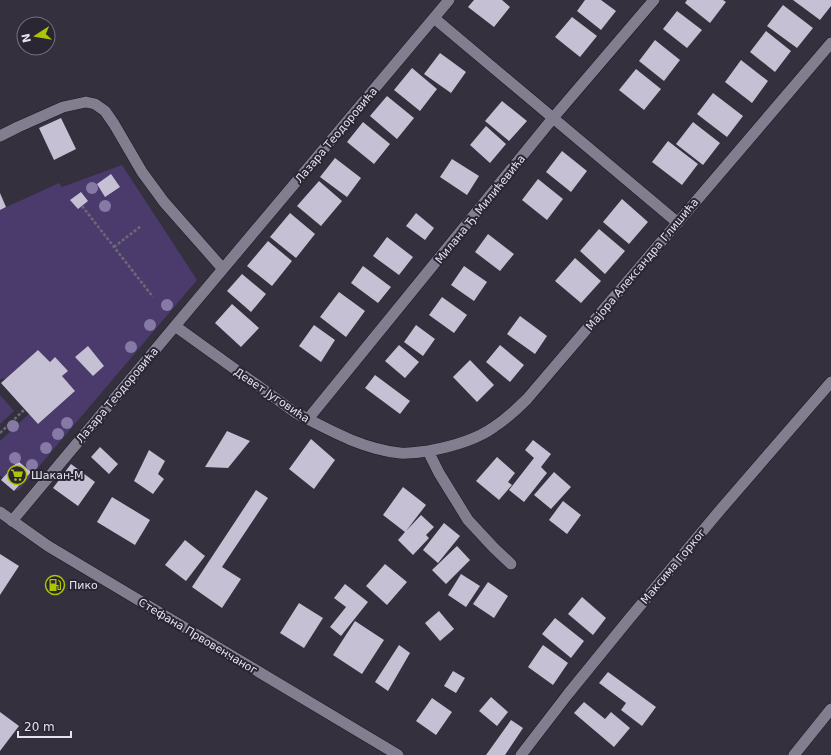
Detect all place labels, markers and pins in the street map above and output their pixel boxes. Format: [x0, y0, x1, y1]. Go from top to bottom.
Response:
supermarket icon: Шакан-М [6, 464, 28, 486]
place label: Шакан-М [31, 469, 84, 482]
fuel station icon: Пико [44, 574, 66, 596]
place label: Пико [69, 579, 98, 592]

